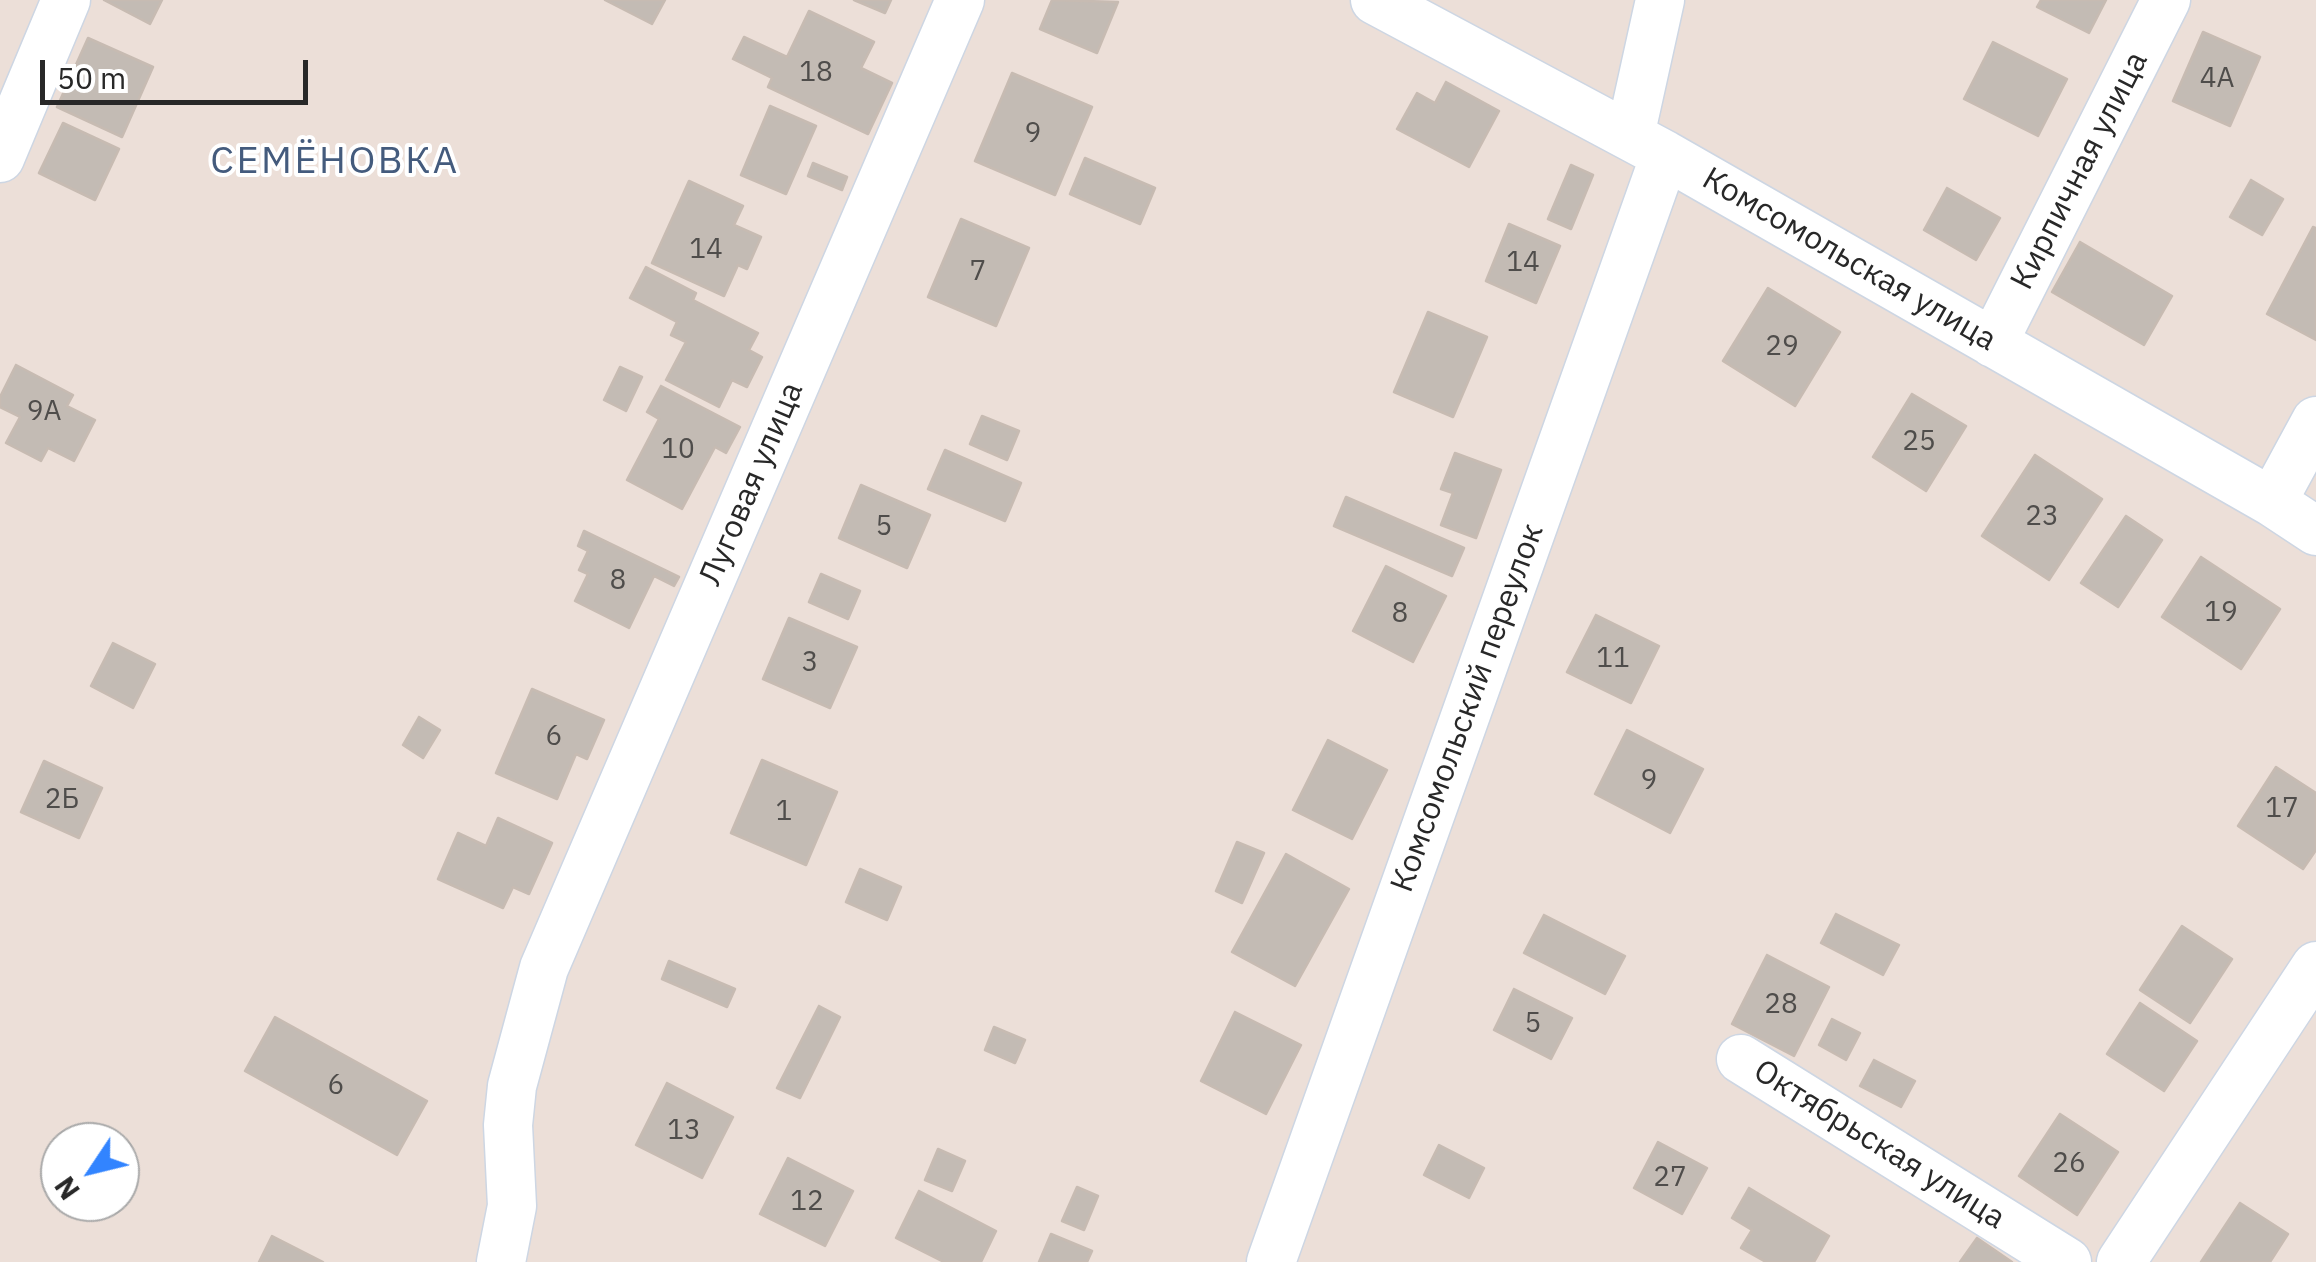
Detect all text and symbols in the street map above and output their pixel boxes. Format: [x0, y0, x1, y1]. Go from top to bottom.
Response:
scale bar [45, 40, 312, 102]
street label: Кирпичная улица [2003, 46, 2157, 296]
house number: 18 [799, 56, 833, 90]
text: 50 m [57, 58, 126, 97]
house number: 4А [2200, 62, 2234, 96]
house number: 9 [1025, 117, 1041, 151]
district label: СЕМЁНОВКА [210, 139, 460, 185]
street label: Комсомольская улица [1695, 160, 2003, 360]
house number: 14 [689, 233, 723, 267]
house number: 14 [1506, 246, 1540, 280]
house number: 7 [970, 255, 986, 289]
house number: 29 [1765, 330, 1799, 364]
street label: Луговая улица [692, 377, 812, 591]
house number: 9А [27, 395, 61, 429]
house number: 25 [1902, 425, 1936, 459]
house number: 10 [661, 433, 695, 467]
house number: 23 [2025, 500, 2059, 534]
house number: 5 [876, 510, 892, 544]
street label: Комсомольский переулок [1383, 519, 1553, 897]
house number: 8 [610, 564, 626, 598]
house number: 19 [2204, 596, 2238, 630]
house number: 8 [1392, 597, 1408, 631]
house number: 11 [1596, 642, 1630, 676]
house number: 3 [802, 646, 818, 680]
house number: 6 [546, 720, 562, 754]
house number: 9 [1641, 764, 1657, 798]
house number: 2Б [45, 783, 79, 817]
house number: 17 [2265, 792, 2299, 826]
house number: 1 [776, 795, 792, 829]
house number: 28 [1764, 988, 1798, 1022]
house number: 5 [1525, 1007, 1541, 1041]
street label: Октябрьская улица [1746, 1052, 2012, 1238]
house number: 6 [328, 1069, 344, 1103]
house number: 13 [667, 1114, 701, 1148]
north arrow [40, 1122, 140, 1222]
house number: 26 [2052, 1147, 2086, 1181]
house number: 27 [1653, 1161, 1687, 1195]
text: N [46, 1169, 88, 1207]
house number: 12 [790, 1185, 824, 1219]

